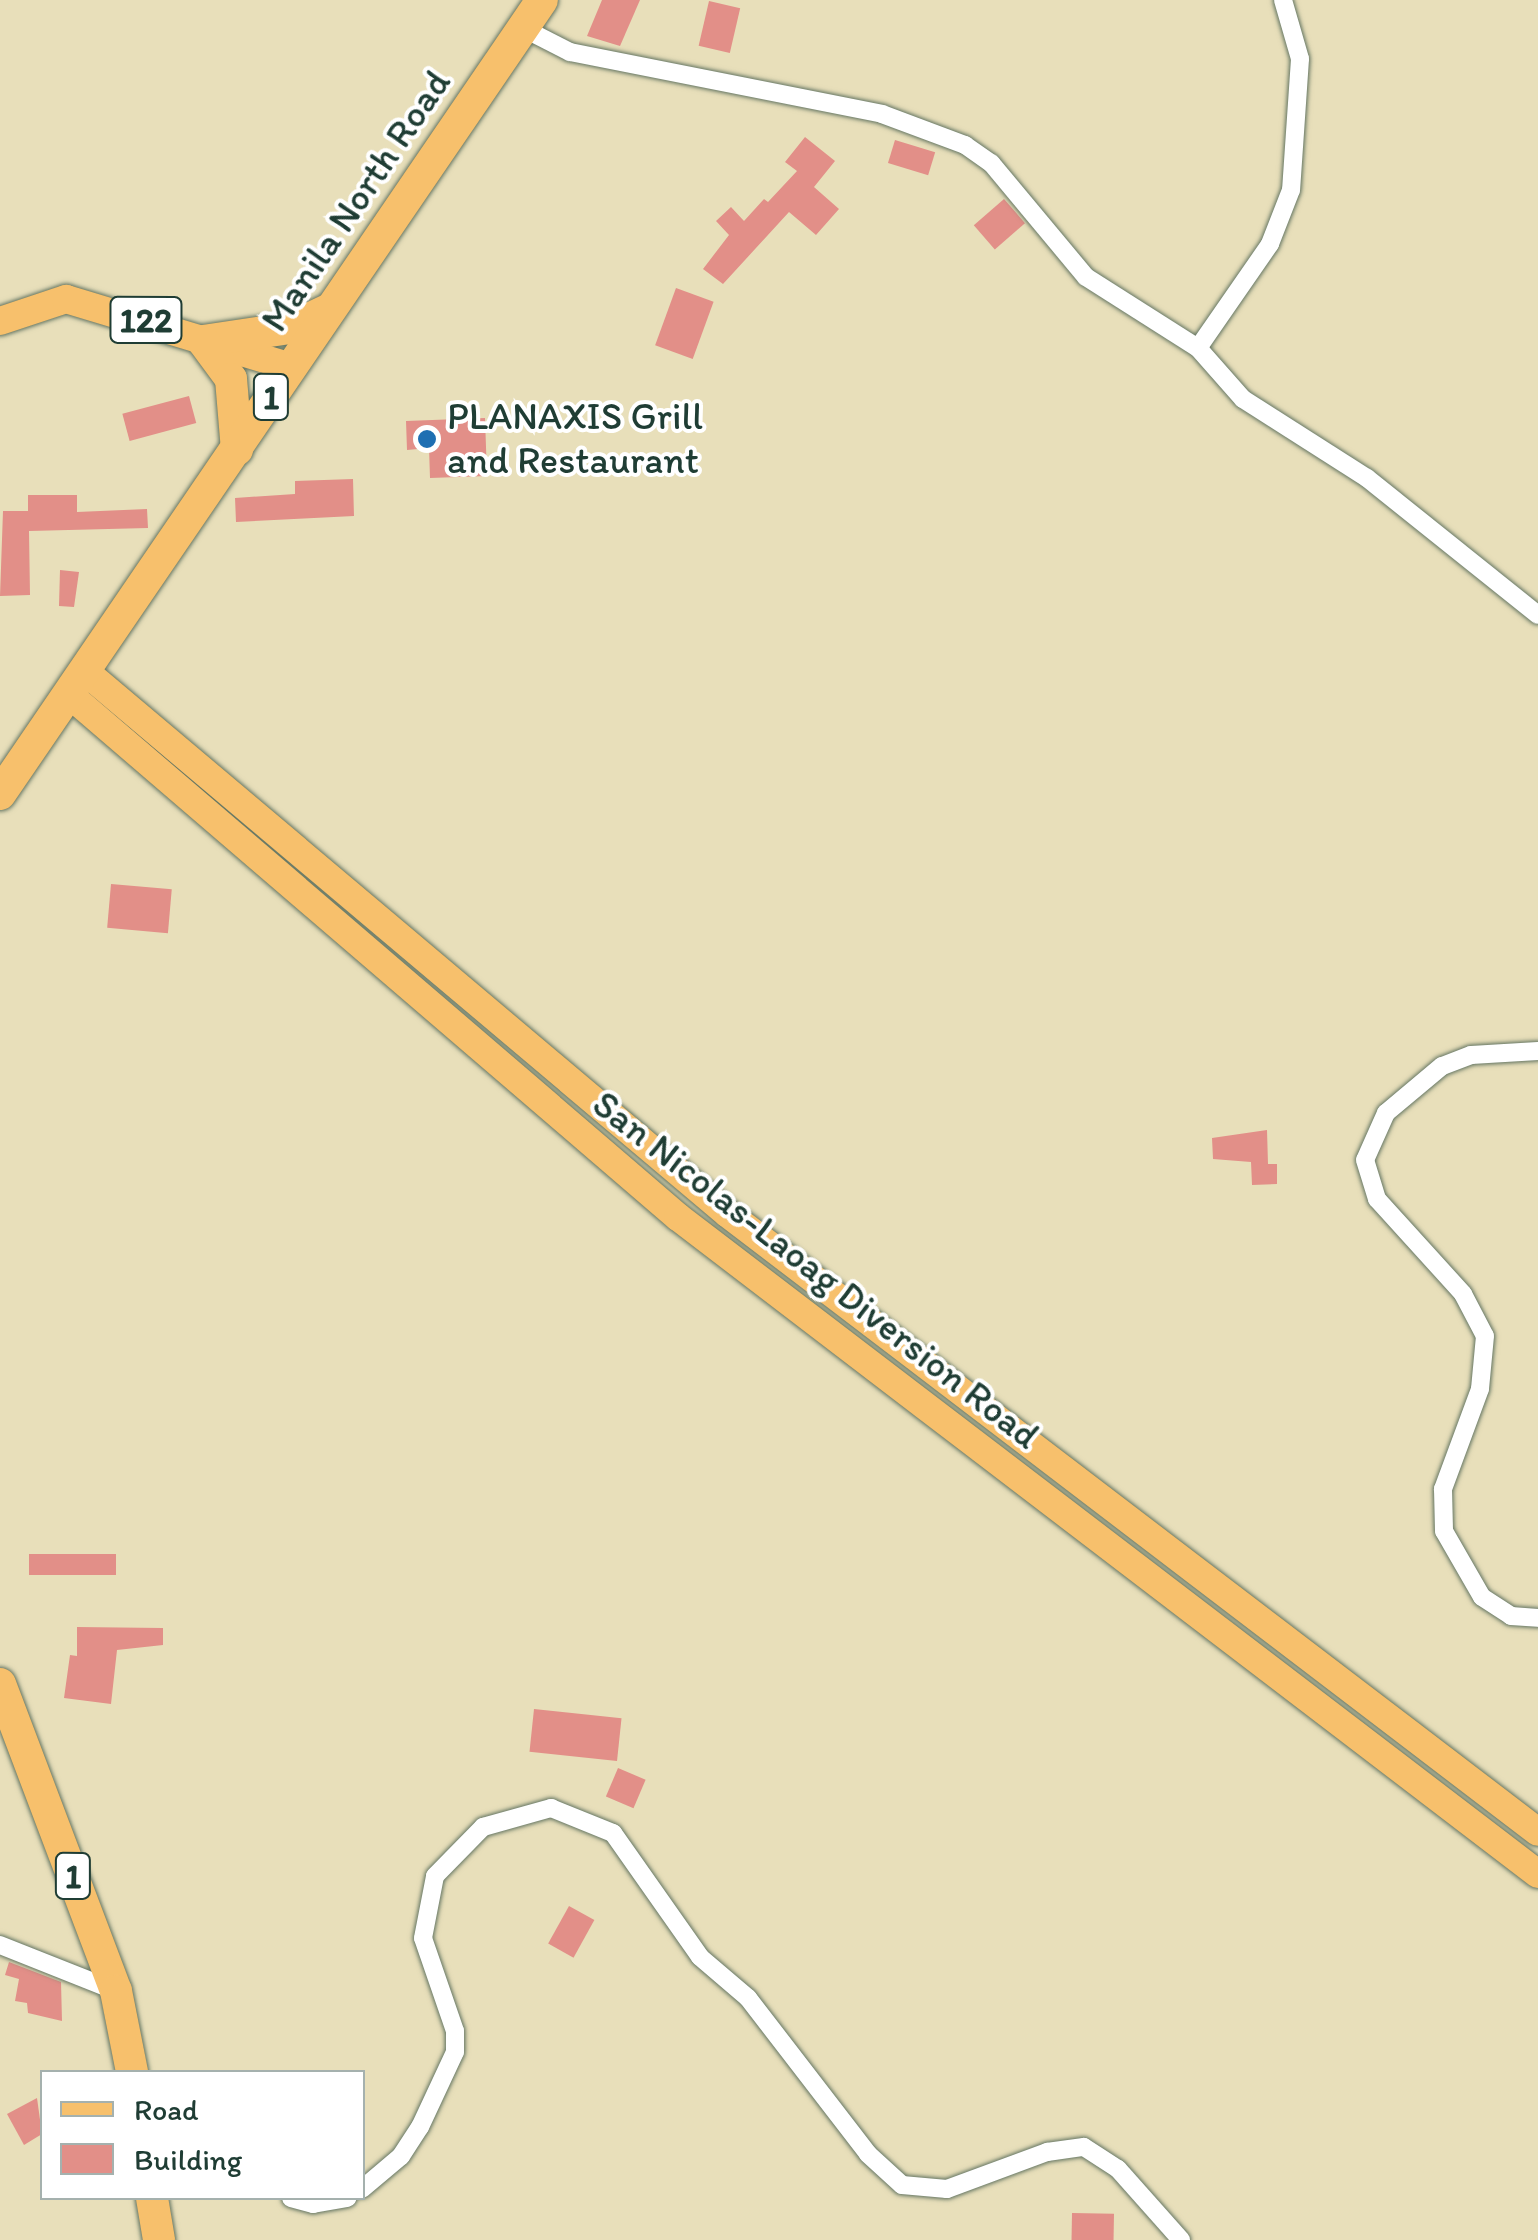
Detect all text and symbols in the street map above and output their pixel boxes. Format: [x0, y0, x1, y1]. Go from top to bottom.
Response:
street label: Manila North Road [252, 62, 460, 340]
road number: 122 [108, 290, 184, 350]
road number: 1 [251, 367, 291, 427]
place label: PLANAXIS Grill and Restaurant [447, 394, 703, 484]
marker: PLANAXIS Grill and Restaurant [416, 428, 438, 450]
street label: San Nicolas-Laoag Diversion Road [583, 1081, 1049, 1459]
road number: 1 [53, 1846, 93, 1906]
legend [40, 2070, 365, 2200]
text: Road [134, 2091, 199, 2128]
text: Building [134, 2141, 242, 2178]

